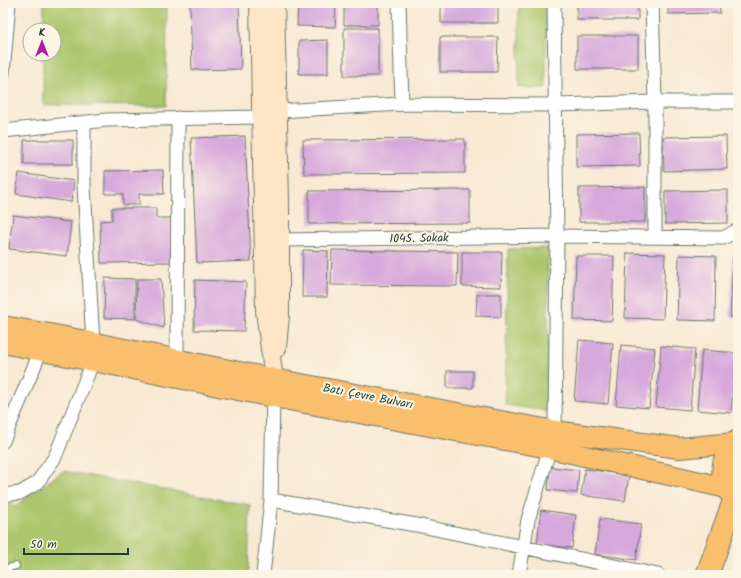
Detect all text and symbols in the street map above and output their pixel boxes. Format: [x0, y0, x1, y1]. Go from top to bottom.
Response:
north arrow [22, 22, 62, 62]
text: K [39, 24, 46, 42]
street label: 1045. Sokak [389, 228, 449, 249]
street label: Batı Çevre Bulvarı [321, 378, 415, 415]
scale bar [24, 530, 128, 556]
text: 50 m [30, 535, 57, 554]

